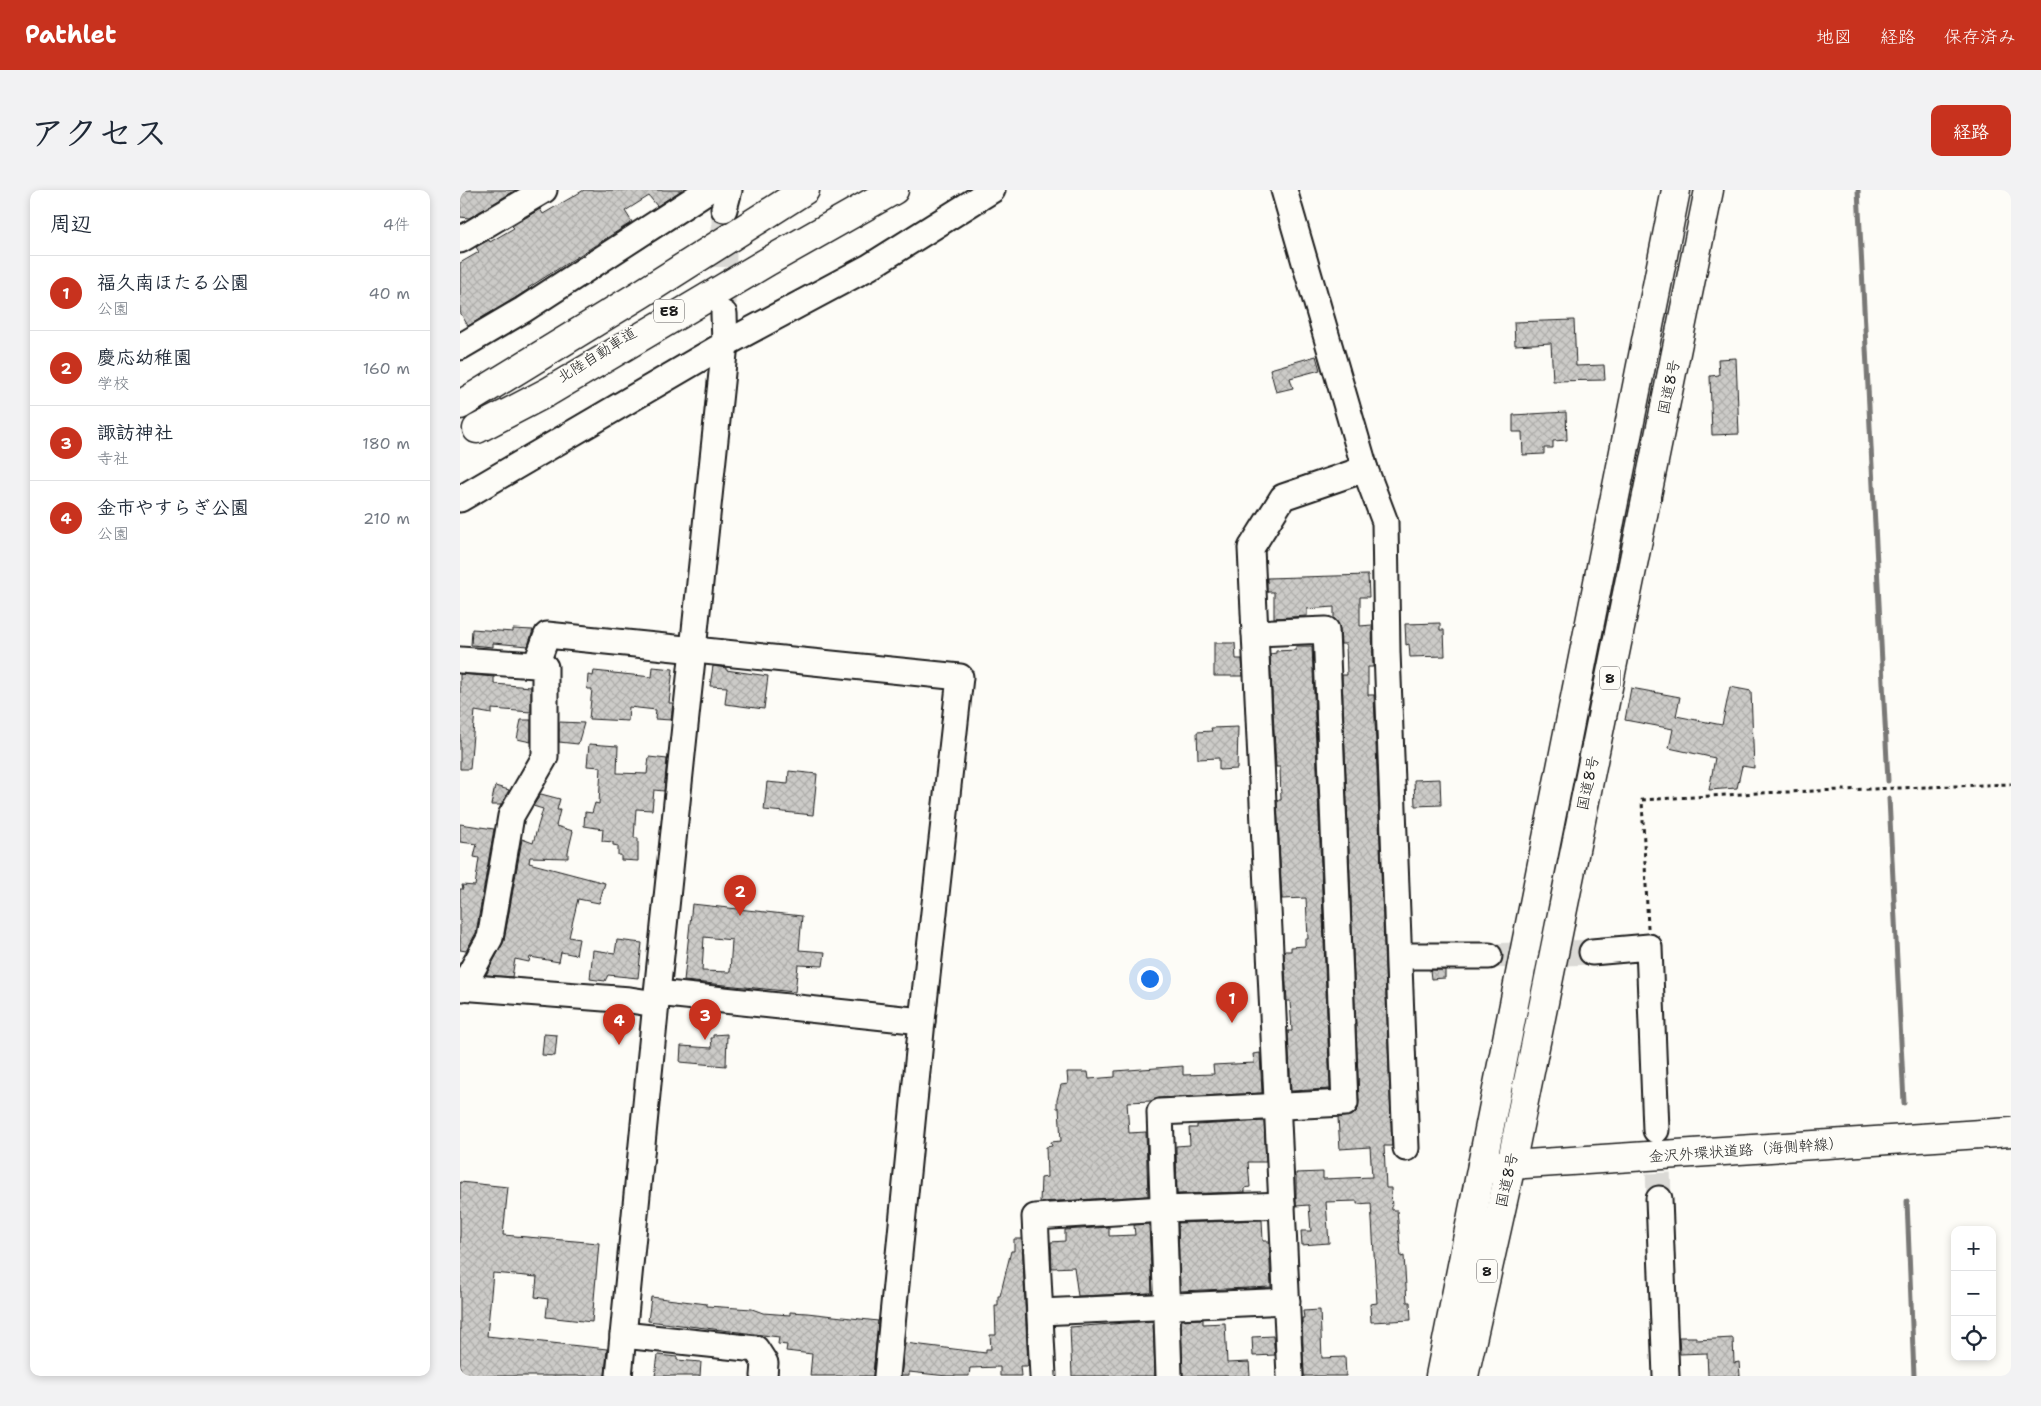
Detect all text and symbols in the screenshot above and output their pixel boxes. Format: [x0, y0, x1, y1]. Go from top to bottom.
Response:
text: Pathlet [25, 19, 116, 51]
text: 地図 [1816, 25, 1852, 49]
text: 経路 [1880, 25, 1916, 49]
text: 保存済み [1944, 25, 2016, 49]
button: 経路 [1931, 105, 2011, 156]
text: アクセス [30, 109, 168, 156]
text: 周辺 [50, 210, 92, 238]
text: 4件 [383, 214, 410, 235]
text: 福久南ほたる公園 [97, 270, 249, 295]
text: 1 [62, 283, 70, 304]
text: 40 m [368, 283, 410, 304]
text: 公園 [97, 298, 129, 319]
road number: E8 [654, 300, 684, 322]
street label: 北陸自動車道 [554, 323, 640, 387]
text: 慶応幼稚園 [97, 345, 192, 370]
text: 2 [60, 358, 72, 379]
text: 160 m [363, 358, 410, 379]
street label: 国道8号 [1653, 358, 1685, 416]
text: 学校 [97, 373, 129, 394]
text: 諏訪神社 [97, 420, 173, 445]
text: 3 [60, 433, 72, 454]
text: 180 m [362, 433, 410, 454]
text: 寺社 [97, 448, 129, 469]
text: 金市やすらぎ公園 [97, 495, 249, 520]
text: 4 [60, 508, 72, 529]
text: 210 m [363, 508, 410, 529]
text: 公園 [97, 523, 129, 544]
road number: 8 [1600, 666, 1620, 689]
street label: 国道8号 [1572, 754, 1604, 812]
pin: 2 [724, 875, 756, 916]
your location [1137, 966, 1163, 992]
pin: 1 [1216, 982, 1248, 1023]
pin: 3 [689, 999, 721, 1040]
pin: 4 [603, 1004, 635, 1045]
street label: 金沢外環状道路（海側幹線） [1648, 1133, 1844, 1167]
street label: 国道8号 [1491, 1151, 1523, 1209]
map controls [1951, 1226, 1996, 1361]
button: + [1951, 1226, 1996, 1271]
road number: 8 [1477, 1260, 1497, 1282]
button: − [1951, 1271, 1996, 1316]
button: locate [1951, 1316, 1996, 1361]

